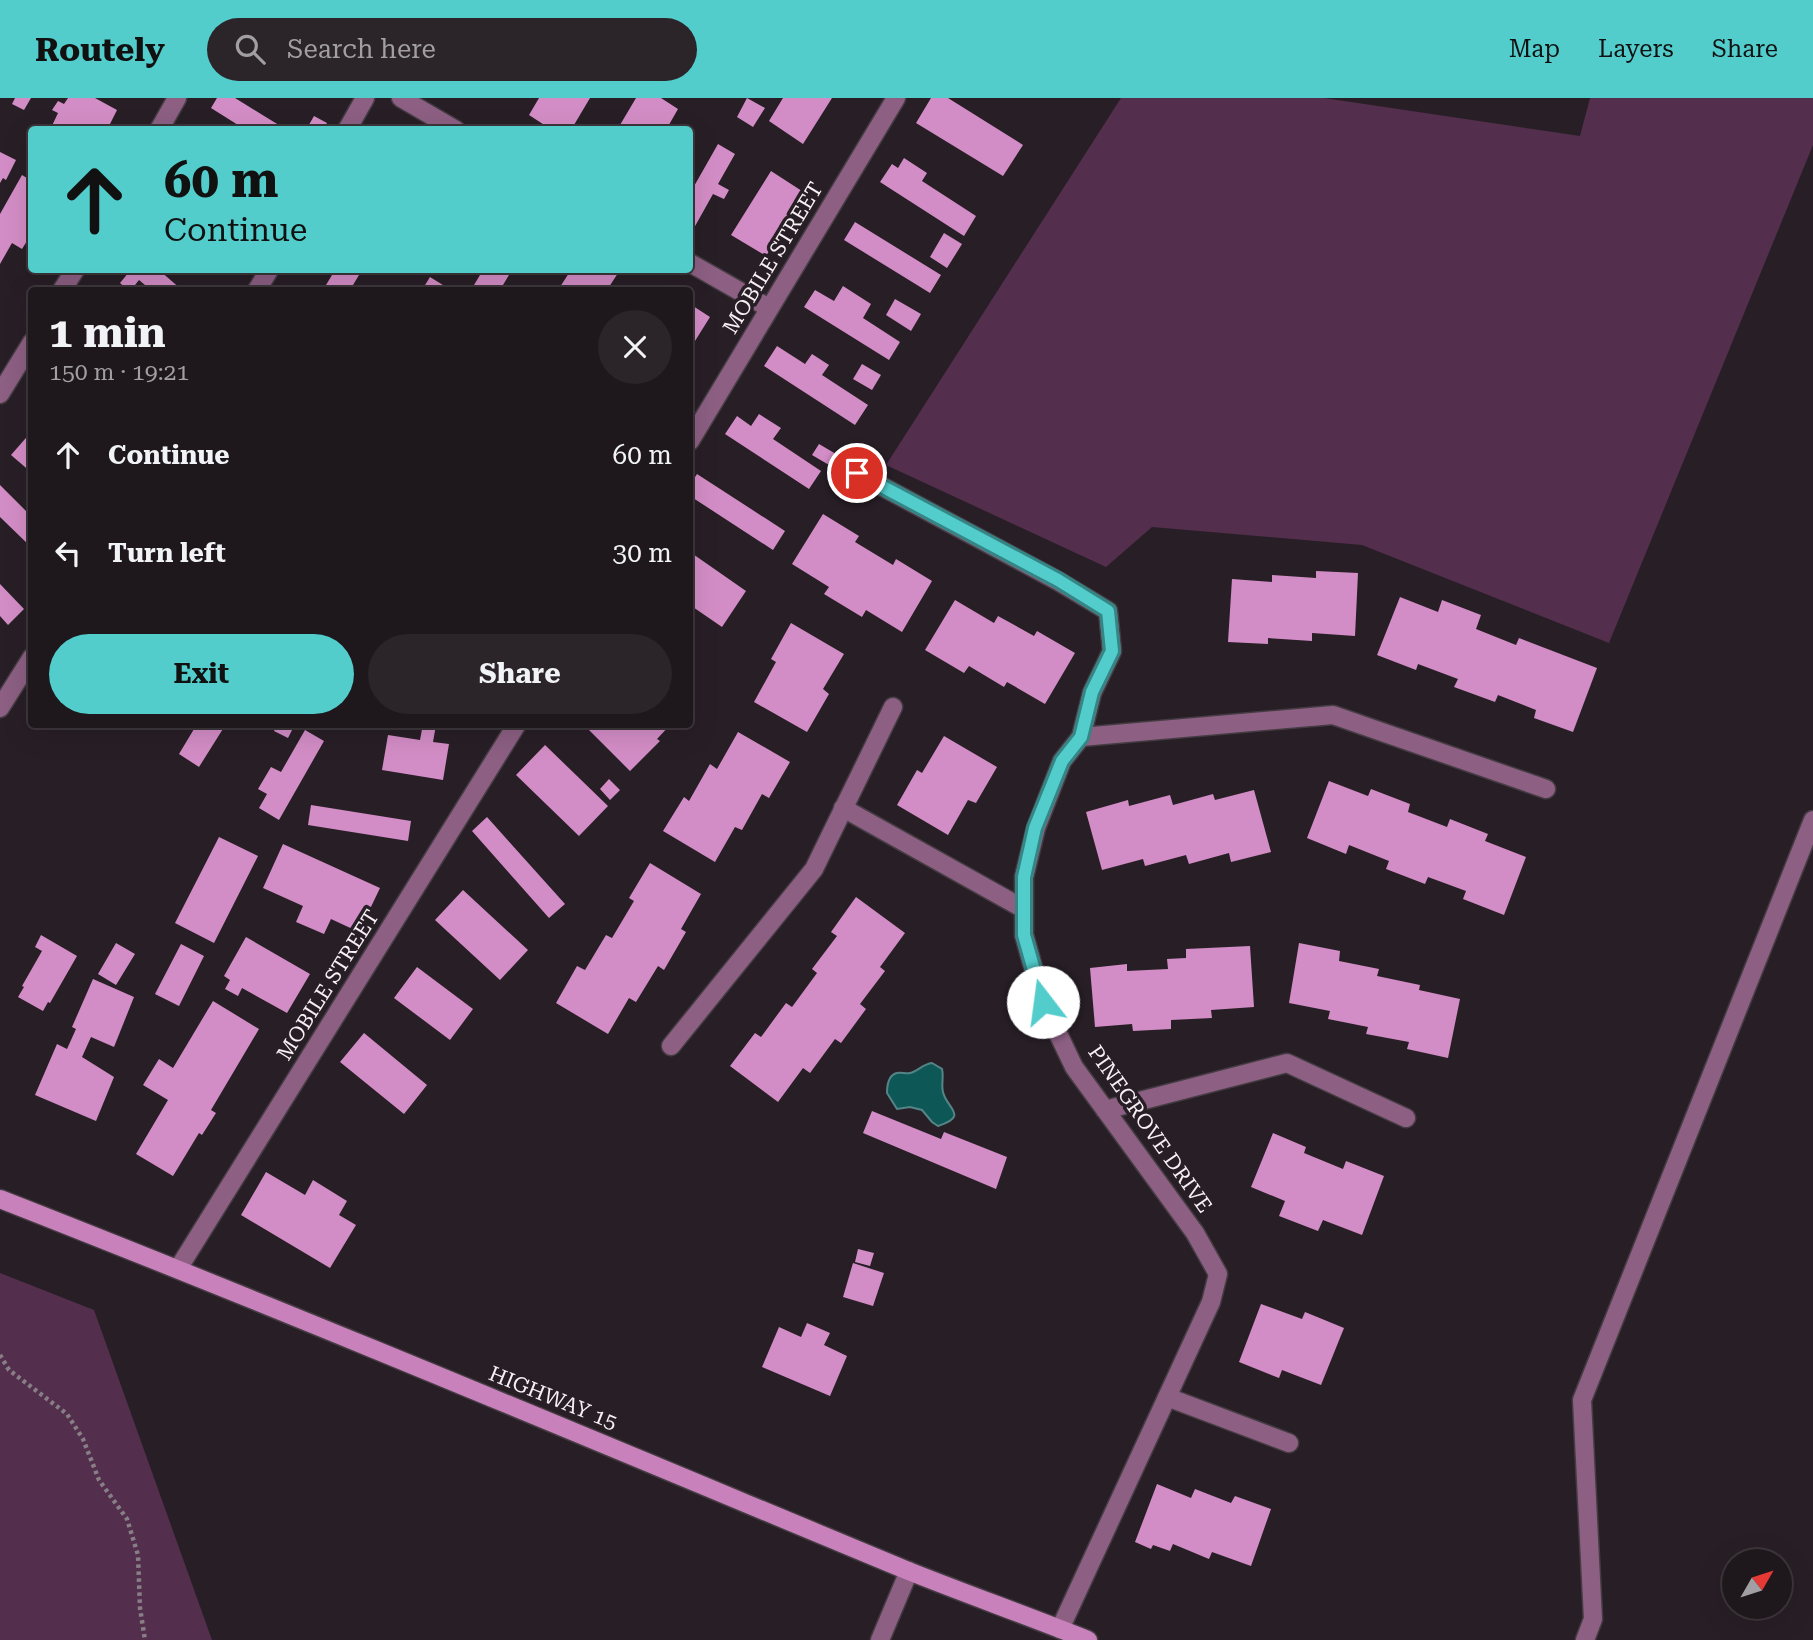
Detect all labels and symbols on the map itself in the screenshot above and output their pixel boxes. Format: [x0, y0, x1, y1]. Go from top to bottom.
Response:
street label: MOBILE STREET [718, 178, 828, 338]
pin [827, 443, 887, 503]
street label: MOBILE STREET [272, 905, 384, 1065]
position arrow [1006, 965, 1080, 1039]
street label: PINEGROVE DRIVE [1083, 1041, 1217, 1217]
street label: HIGHWAY 15 [485, 1361, 621, 1435]
north arrow [1722, 1549, 1792, 1619]

